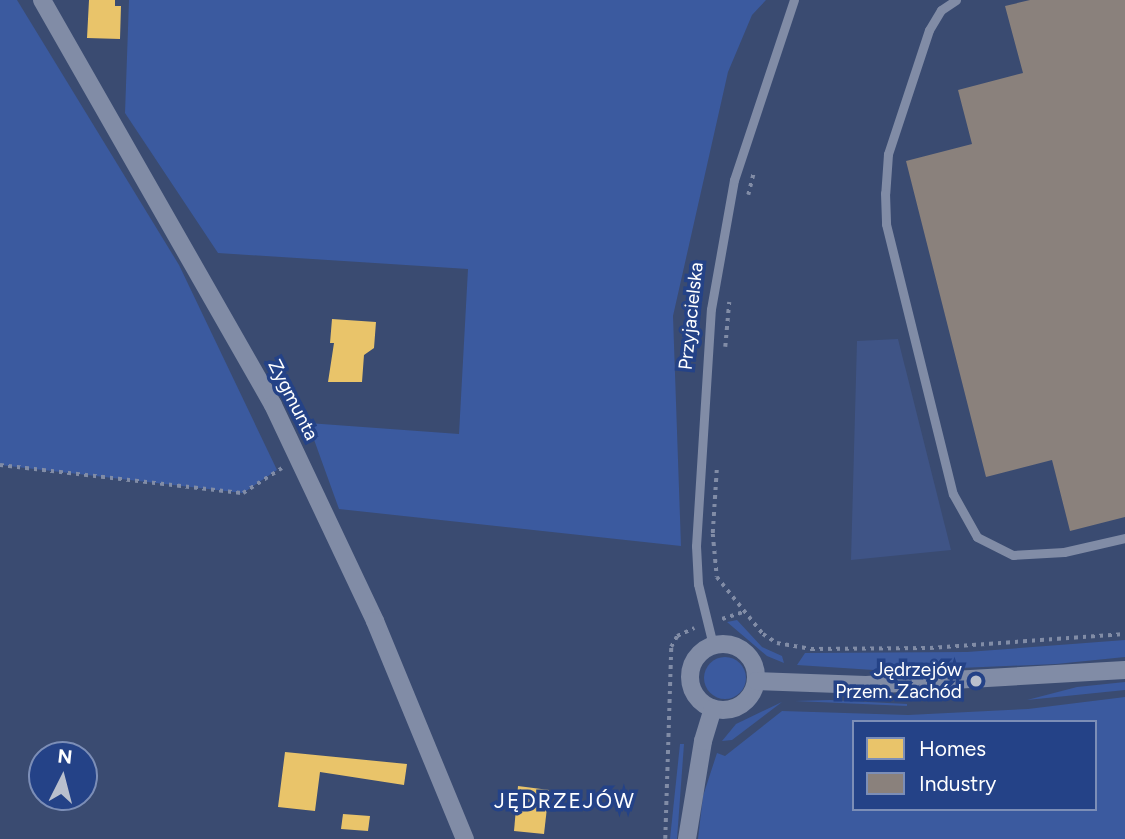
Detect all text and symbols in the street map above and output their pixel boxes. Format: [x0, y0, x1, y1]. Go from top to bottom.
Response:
street label: Przyjacielska [674, 261, 708, 371]
street label: Zygmunta [263, 356, 323, 444]
place label: Jędrzejów Przem. Zachód [835, 659, 962, 703]
marker: Jędrzejów Przem. Zachód [968, 673, 984, 689]
legend [852, 720, 1097, 811]
text: Homes [919, 736, 986, 761]
north arrow [28, 741, 98, 811]
text: N [57, 744, 74, 769]
text: Industry [919, 771, 996, 796]
district label: JĘDRZEJÓW [495, 788, 635, 814]

